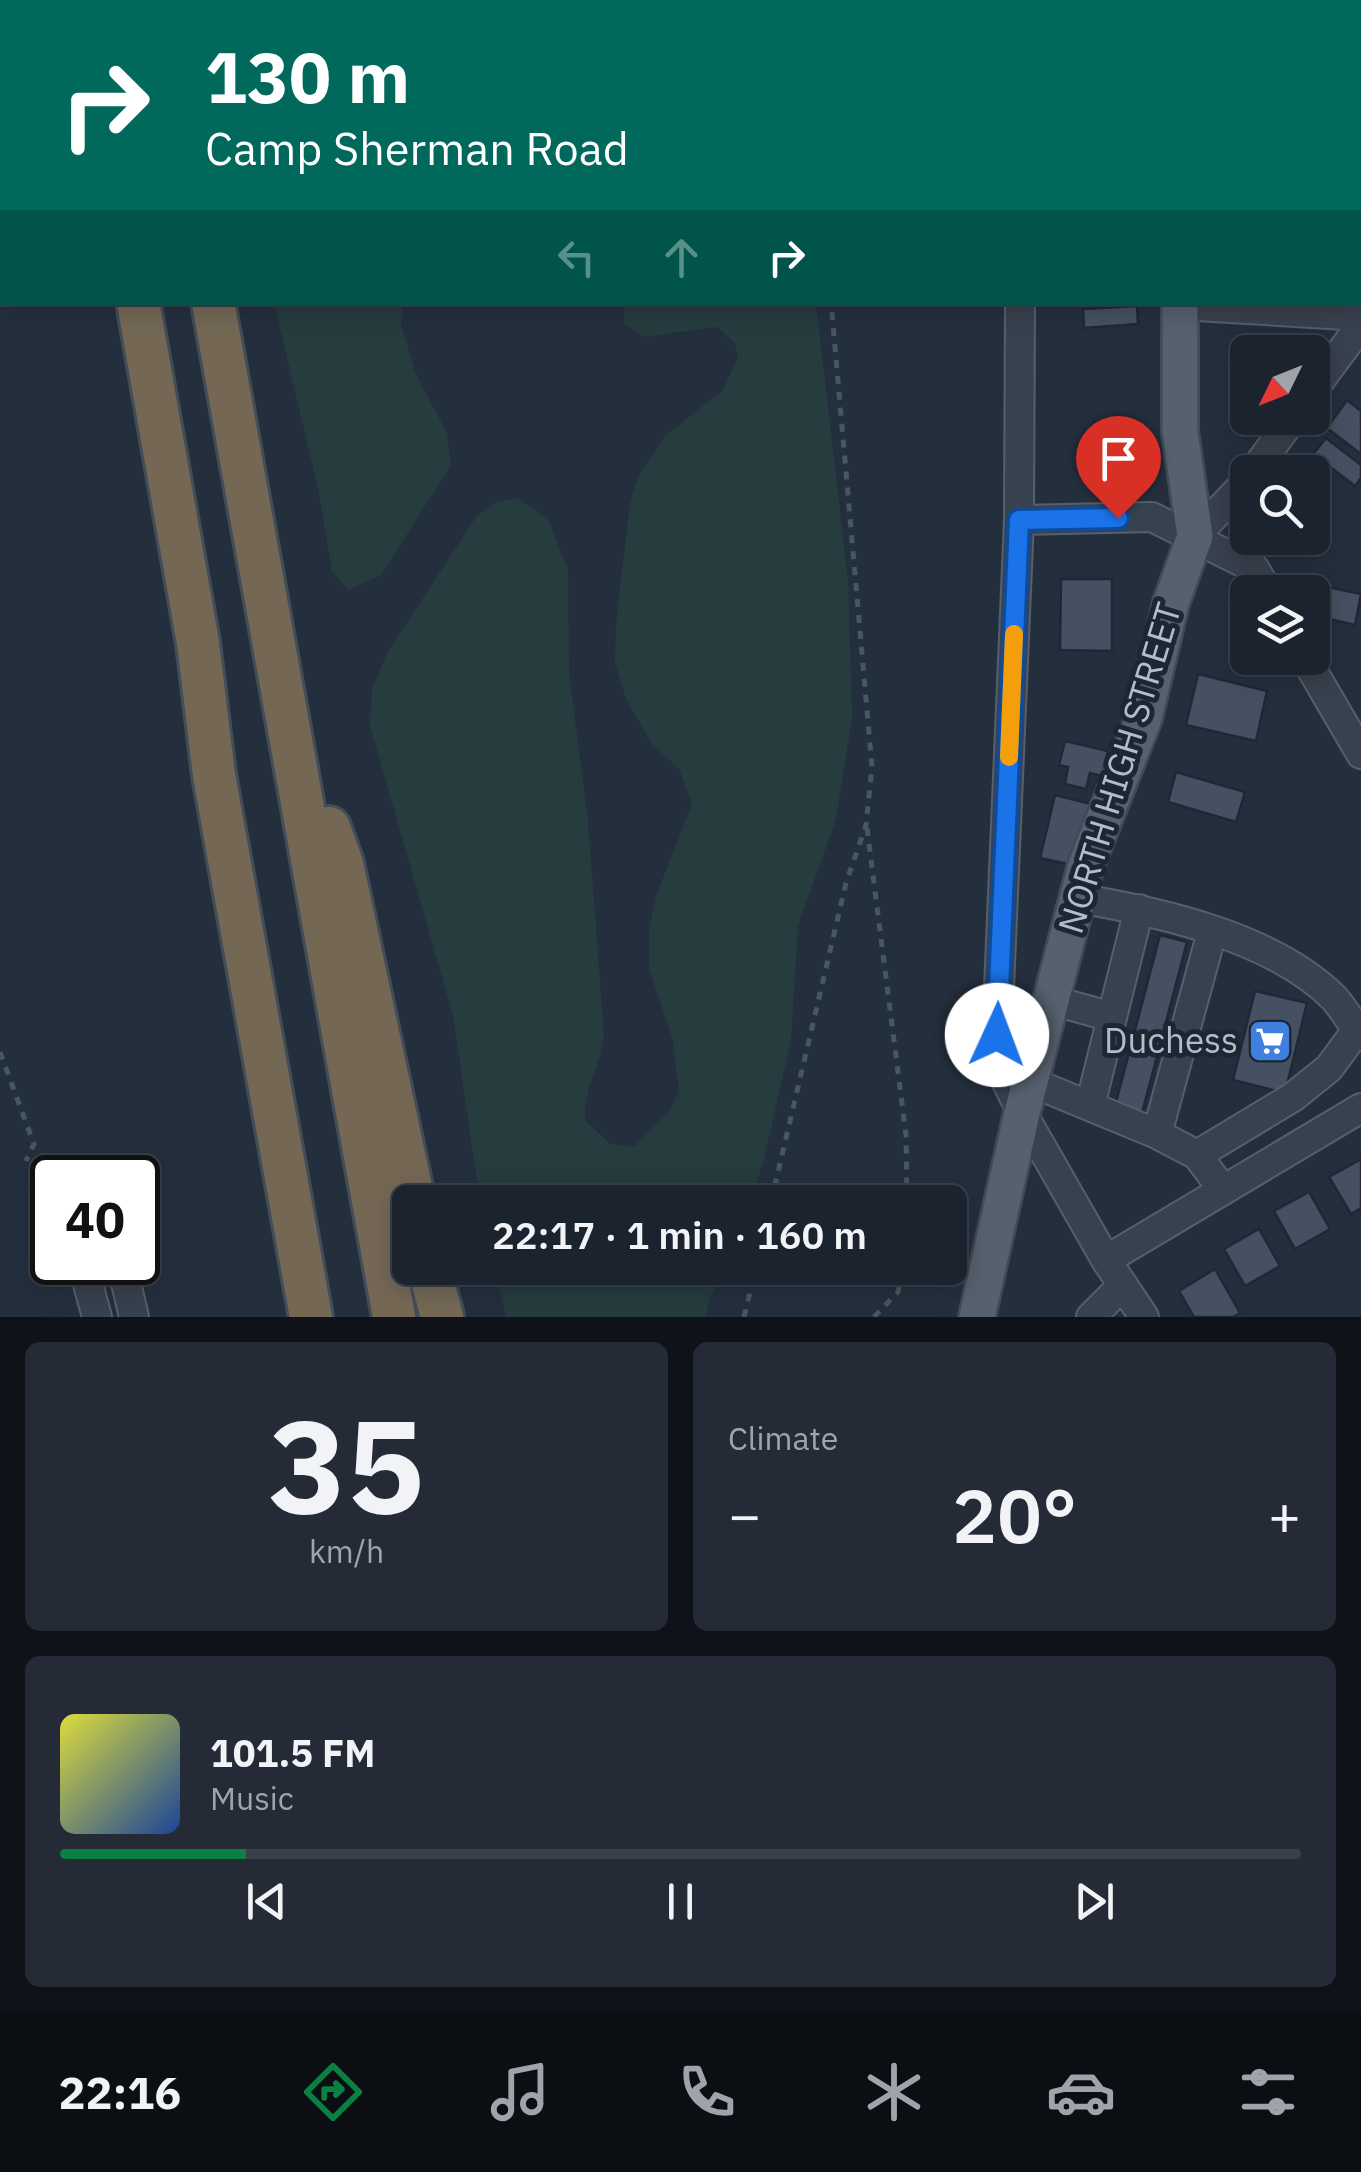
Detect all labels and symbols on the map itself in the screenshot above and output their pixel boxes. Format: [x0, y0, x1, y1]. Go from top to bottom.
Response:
north arrow [1230, 335, 1330, 435]
pin [1076, 416, 1161, 519]
street label: NORTH HIGH STREET [1047, 597, 1191, 939]
position arrow [945, 983, 1049, 1087]
place label: Duchess [1104, 1017, 1238, 1063]
supermarket icon: Duchess [1247, 1018, 1293, 1064]
speed limit sign: 40 [30, 1155, 160, 1285]

